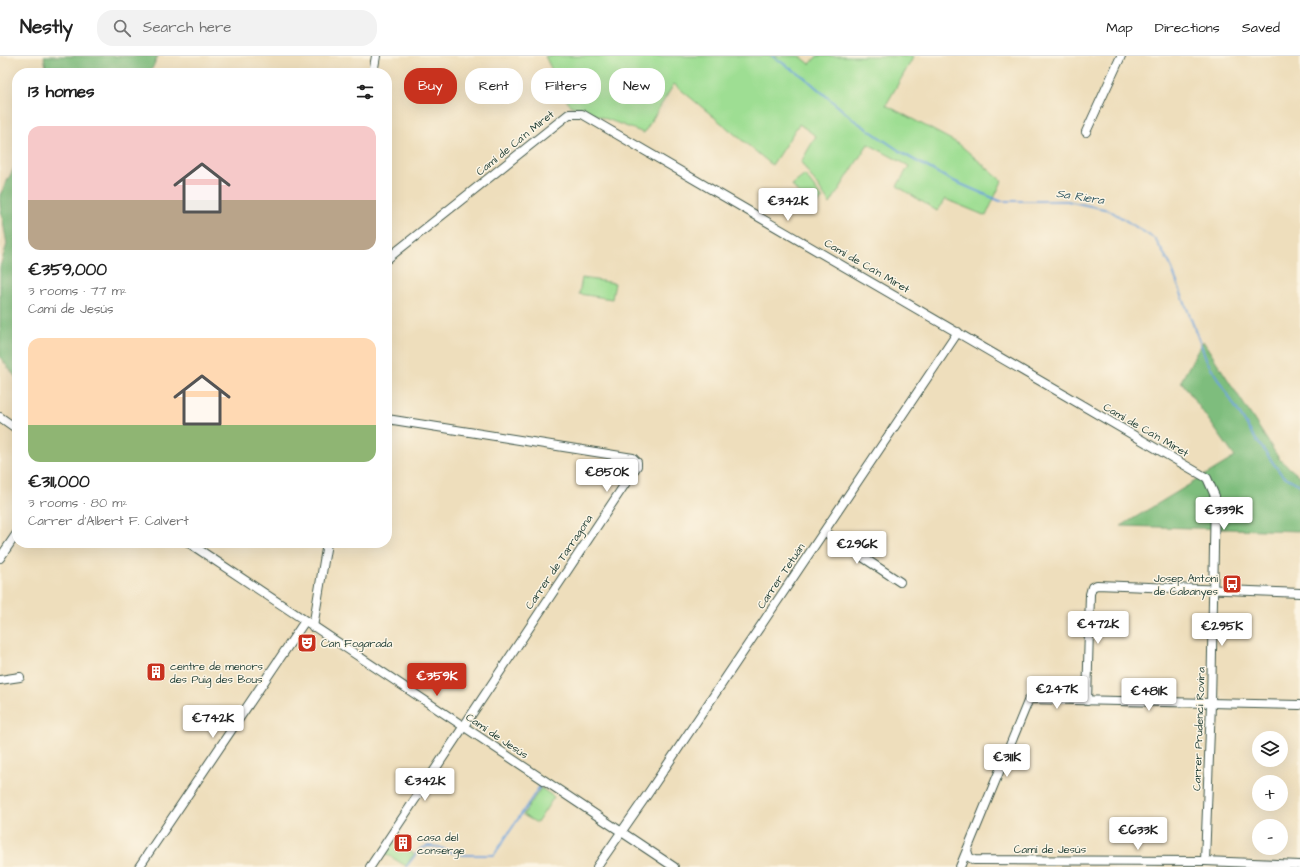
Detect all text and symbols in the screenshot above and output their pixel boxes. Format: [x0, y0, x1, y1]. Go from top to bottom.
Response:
search box [97, 10, 377, 46]
text: Nestly [20, 14, 73, 41]
icon: search [111, 17, 133, 39]
text: Search here [143, 17, 231, 38]
text: Map [1106, 18, 1133, 38]
text: Directions [1155, 18, 1220, 38]
text: Saved [1242, 18, 1280, 38]
chip: Buy [404, 68, 457, 104]
chip: Rent [465, 68, 523, 104]
chip: Filters [531, 68, 601, 104]
chip: New [609, 68, 665, 104]
text: 13 homes [28, 80, 95, 104]
icon: filters [354, 81, 376, 103]
street label: Camí de Ca'n Miret [473, 107, 558, 179]
icon: home [166, 152, 238, 224]
water label: Sa Riera [1055, 185, 1106, 209]
pin: €342K [760, 188, 816, 222]
text: €342K [767, 192, 809, 210]
street label: Camí de Ca'n Miret [822, 235, 913, 297]
text: €359,000 [28, 258, 107, 282]
text: 3 rooms · 77 m² [28, 282, 127, 300]
text: Camí de Jesús [28, 300, 114, 318]
icon: home [166, 364, 238, 436]
street label: Camí de Ca'n Miret [1101, 399, 1192, 461]
pin: €850K [579, 459, 635, 493]
text: €850K [585, 463, 629, 481]
text: €311,000 [28, 470, 90, 494]
text: 3 rooms · 80 m² [28, 494, 127, 512]
pin: €339K [1196, 497, 1252, 531]
text: €339K [1205, 501, 1243, 519]
street label: Carrer de Tarragona [522, 511, 597, 613]
text: Carrer d'Albert F. Calvert [28, 512, 189, 530]
pin: €296K [829, 531, 885, 565]
text: €296K [836, 535, 878, 553]
street label: Carrer Tetuán [754, 540, 809, 612]
place label: Josep Antoni de Cabanyes [1154, 571, 1218, 600]
bus stop icon: Josep Antoni de Cabanyes [1221, 573, 1243, 595]
pin: €472K [1070, 611, 1126, 645]
pin: €295K [1194, 613, 1250, 647]
text: €472K [1077, 615, 1119, 633]
text: €295K [1201, 617, 1243, 635]
theatre icon: Can Fogarada [296, 632, 318, 654]
place label: Can Fogarada [321, 636, 393, 652]
place label: centre de menors des Puig des Bous [170, 659, 264, 688]
building icon: centre de menors des Puig des Bous [145, 661, 167, 683]
pin: €359K [409, 663, 465, 697]
street label: Carrer Prudenci Rovira [1189, 666, 1209, 791]
text: €359K [416, 667, 458, 685]
pin: €247K [1029, 676, 1085, 710]
pin: €481K [1121, 678, 1177, 712]
text: €247K [1036, 680, 1078, 698]
text: €481K [1130, 682, 1168, 700]
pin: €742K [185, 705, 241, 739]
text: €742K [192, 709, 234, 727]
street label: Camí de Jesús [463, 710, 532, 763]
map controls [1252, 731, 1288, 855]
button: layers [1252, 731, 1288, 767]
pin: €311K [979, 744, 1035, 778]
text: €311K [993, 748, 1021, 766]
pin: €342K [397, 768, 453, 802]
text: €342K [404, 772, 446, 790]
button: + [1252, 775, 1288, 811]
pin: €633K [1110, 817, 1166, 851]
button: − [1252, 819, 1288, 855]
text: €633K [1118, 821, 1158, 839]
place label: casa del conserge [417, 830, 465, 859]
building icon: casa del conserge [392, 832, 414, 854]
street label: Camí de Jesús [1014, 842, 1087, 857]

